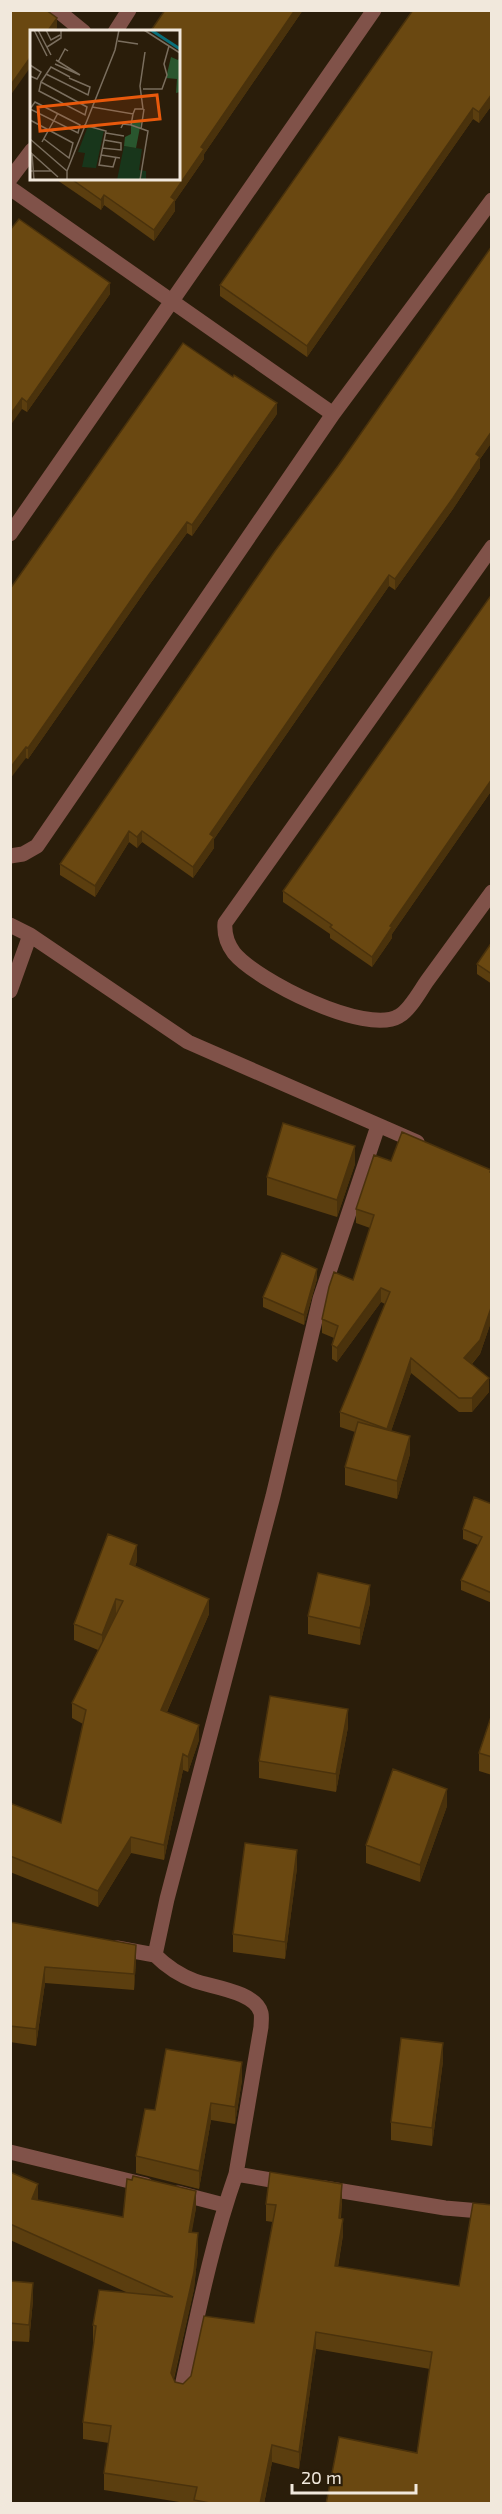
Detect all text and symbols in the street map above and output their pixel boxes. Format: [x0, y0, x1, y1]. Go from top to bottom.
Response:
inset map [30, 30, 180, 180]
scale bar [292, 2457, 416, 2495]
text: 20 m [301, 2466, 342, 2488]

